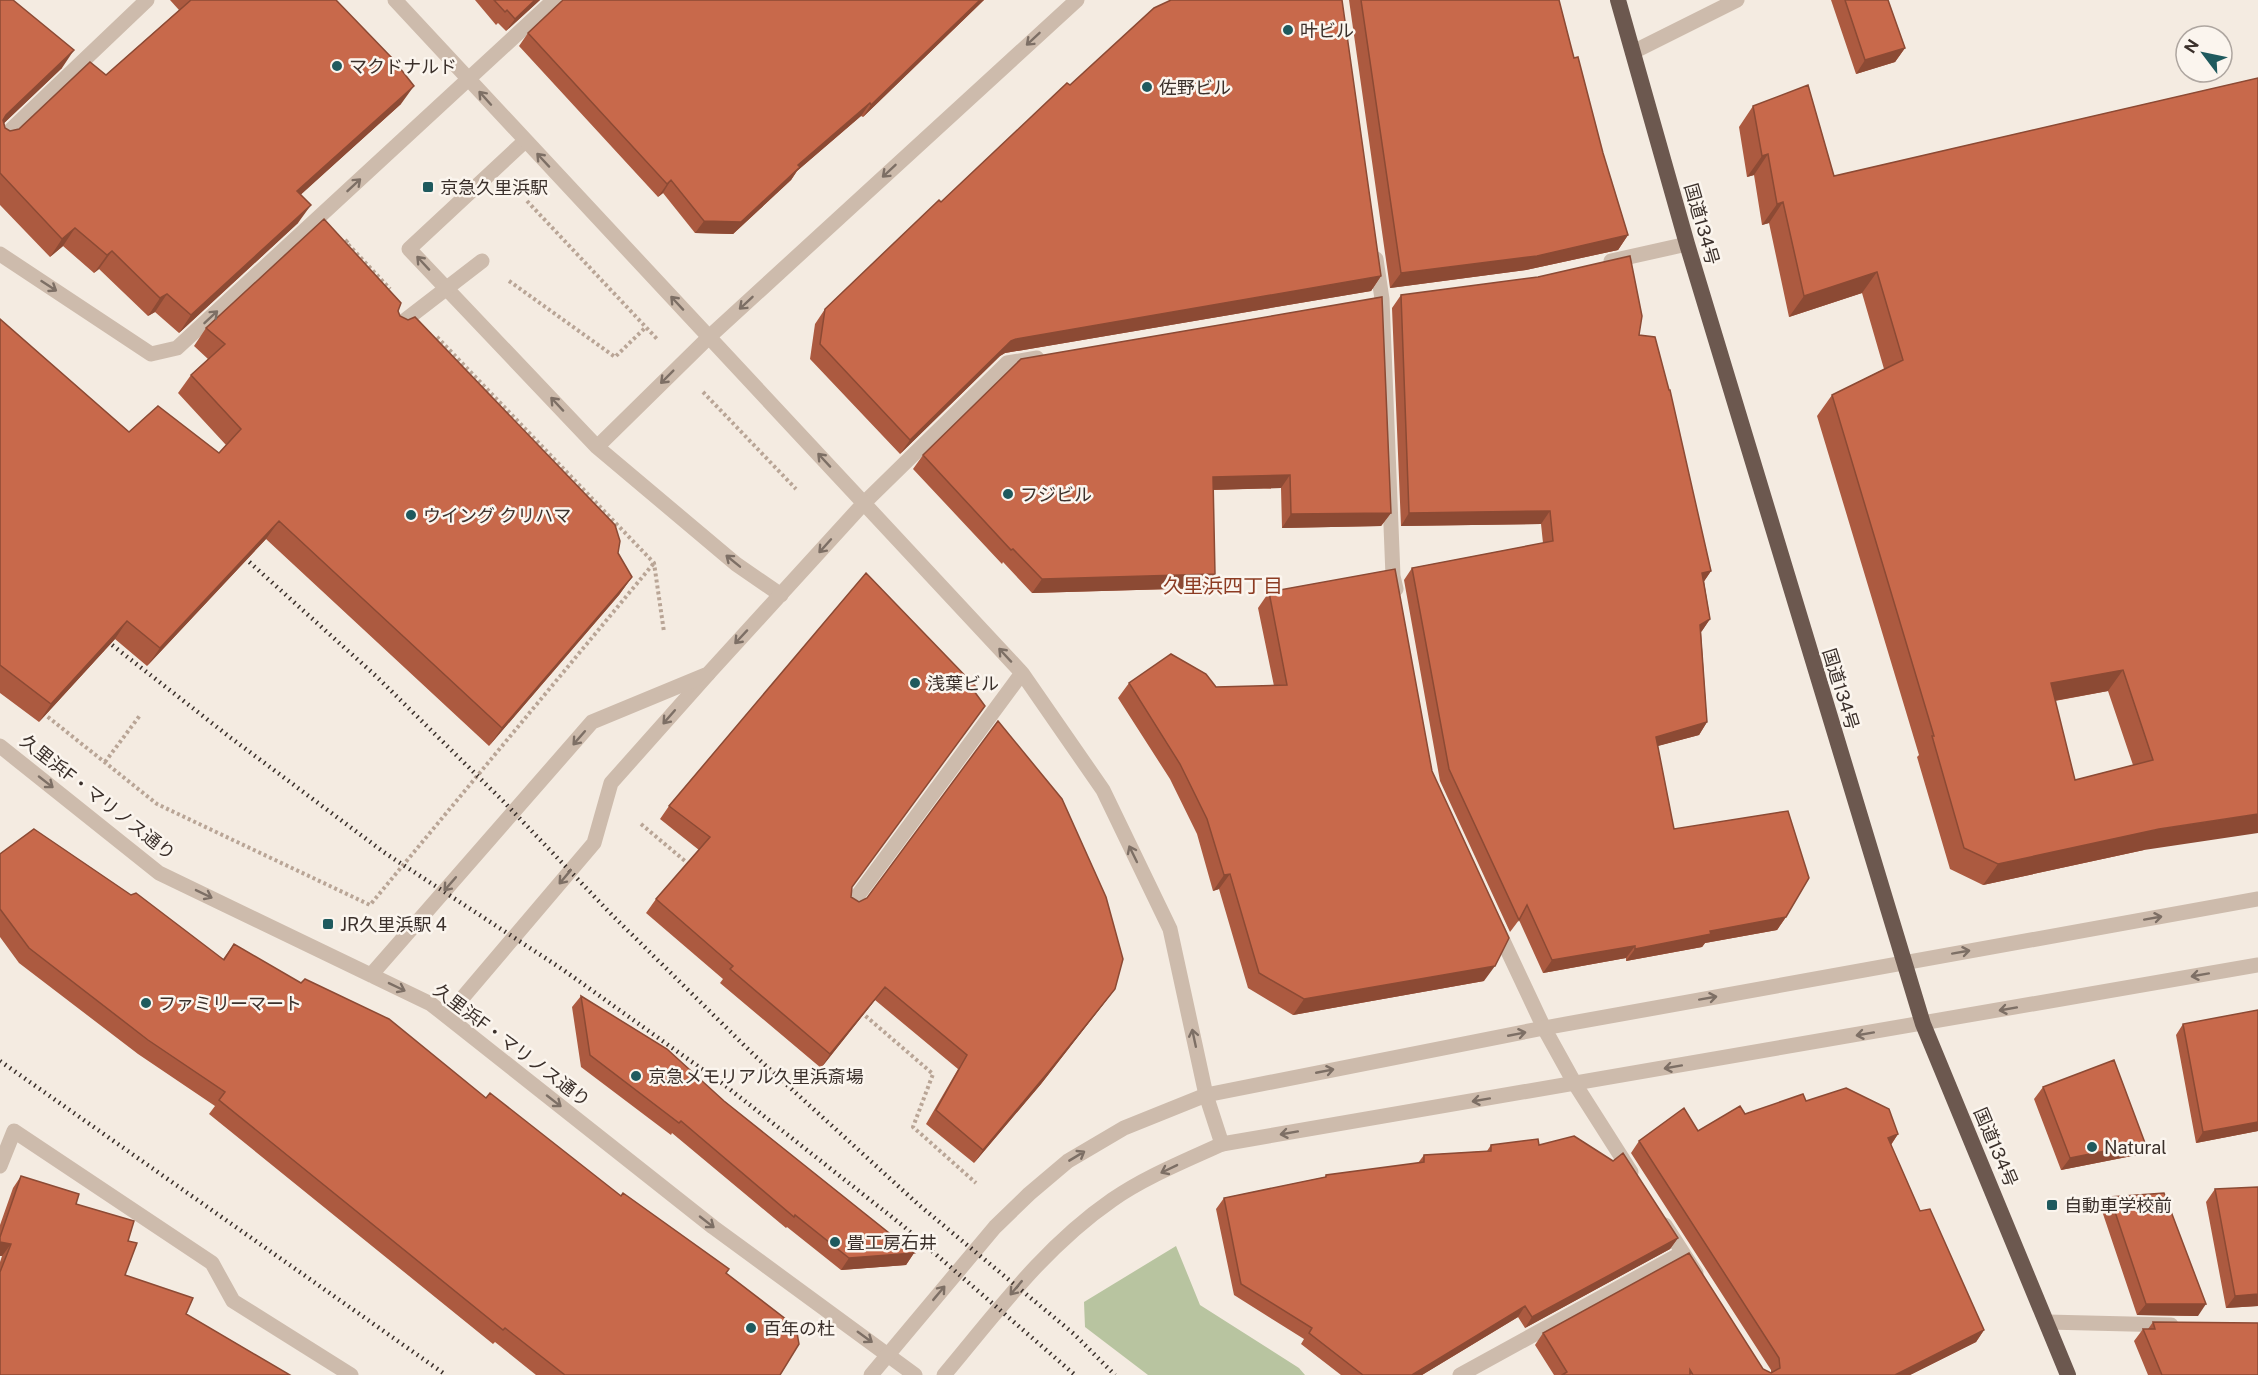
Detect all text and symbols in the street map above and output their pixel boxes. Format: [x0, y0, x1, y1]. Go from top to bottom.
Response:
place label: 叶ビル [1300, 20, 1354, 41]
marker: 叶ビル [1281, 23, 1295, 37]
north arrow [2174, 24, 2234, 84]
one-way arrow [1026, 31, 1041, 45]
text: N [2180, 36, 2203, 57]
place label: マクドナルド [349, 56, 457, 77]
marker: マクドナルド [330, 59, 344, 73]
place label: 佐野ビル [1159, 77, 1231, 98]
marker: 佐野ビル [1140, 80, 1154, 94]
one-way arrow [478, 91, 492, 106]
one-way arrow [536, 153, 550, 168]
one-way arrow [882, 163, 897, 178]
place label: 京急久里浜駅 [440, 177, 548, 198]
one-way arrow [346, 178, 361, 192]
marker: 京急久里浜駅 [421, 180, 435, 194]
street label: 国道134号 [1680, 181, 1724, 267]
one-way arrow [416, 255, 430, 270]
one-way arrow [40, 280, 57, 292]
one-way arrow [670, 295, 684, 310]
one-way arrow [739, 295, 754, 309]
one-way arrow [203, 310, 218, 324]
one-way arrow [659, 370, 674, 385]
one-way arrow [550, 397, 564, 412]
one-way arrow [817, 453, 832, 468]
place label: フジビル [1020, 484, 1092, 505]
marker: フジビル [1001, 487, 1015, 501]
place label: ウイング クリハマ [423, 505, 571, 526]
marker: ウイング クリハマ [404, 508, 418, 522]
one-way arrow [818, 538, 832, 553]
one-way arrow [725, 554, 741, 567]
district label: 久里浜四丁目 [1163, 574, 1283, 598]
one-way arrow [734, 630, 748, 645]
street label: 国道134号 [1819, 646, 1863, 732]
one-way arrow [998, 648, 1013, 663]
place label: 浅葉ビル [927, 673, 999, 694]
marker: 浅葉ビル [908, 676, 922, 690]
one-way arrow [662, 709, 676, 724]
street label: 久里浜F・マリノス通り [16, 730, 180, 864]
one-way arrow [572, 730, 586, 745]
one-way arrow [38, 775, 54, 788]
one-way arrow [1127, 845, 1139, 863]
one-way arrow [558, 869, 572, 884]
one-way arrow [443, 876, 457, 891]
one-way arrow [194, 889, 212, 901]
one-way arrow [2142, 912, 2162, 923]
place label: JR久里浜駅 4 [340, 914, 447, 935]
marker: JR久里浜駅 4 [321, 917, 335, 931]
one-way arrow [1950, 946, 1970, 957]
one-way arrow [2191, 970, 2211, 981]
street label: 久里浜F・マリノス通り [430, 979, 594, 1111]
one-way arrow [387, 982, 405, 994]
one-way arrow [1698, 992, 1718, 1003]
place label: ファミリーマート [158, 993, 302, 1014]
marker: ファミリーマート [139, 996, 153, 1010]
one-way arrow [1999, 1004, 2019, 1015]
one-way arrow [1506, 1028, 1526, 1039]
one-way arrow [1187, 1029, 1199, 1048]
one-way arrow [1856, 1029, 1876, 1040]
one-way arrow [1664, 1062, 1684, 1073]
one-way arrow [1315, 1065, 1335, 1076]
place label: 京急メモリアル久里浜斎場 [648, 1066, 864, 1087]
marker: 京急メモリアル久里浜斎場 [629, 1069, 643, 1083]
one-way arrow [546, 1095, 562, 1108]
one-way arrow [1472, 1095, 1491, 1106]
street label: 国道134号 [1970, 1104, 2022, 1190]
one-way arrow [1279, 1127, 1299, 1138]
place label: Natural [2104, 1137, 2167, 1158]
marker: Natural [2085, 1140, 2099, 1154]
one-way arrow [1068, 1150, 1085, 1162]
one-way arrow [1160, 1164, 1178, 1176]
place label: 自動車学校前 [2064, 1195, 2172, 1216]
marker: 自動車学校前 [2045, 1198, 2059, 1212]
one-way arrow [699, 1216, 715, 1229]
place label: 畳工房石井 [847, 1232, 937, 1253]
marker: 畳工房石井 [828, 1235, 842, 1249]
one-way arrow [1010, 1280, 1023, 1296]
one-way arrow [932, 1286, 946, 1301]
place label: 百年の杜 [763, 1318, 835, 1339]
marker: 百年の杜 [744, 1321, 758, 1335]
one-way arrow [856, 1331, 872, 1343]

